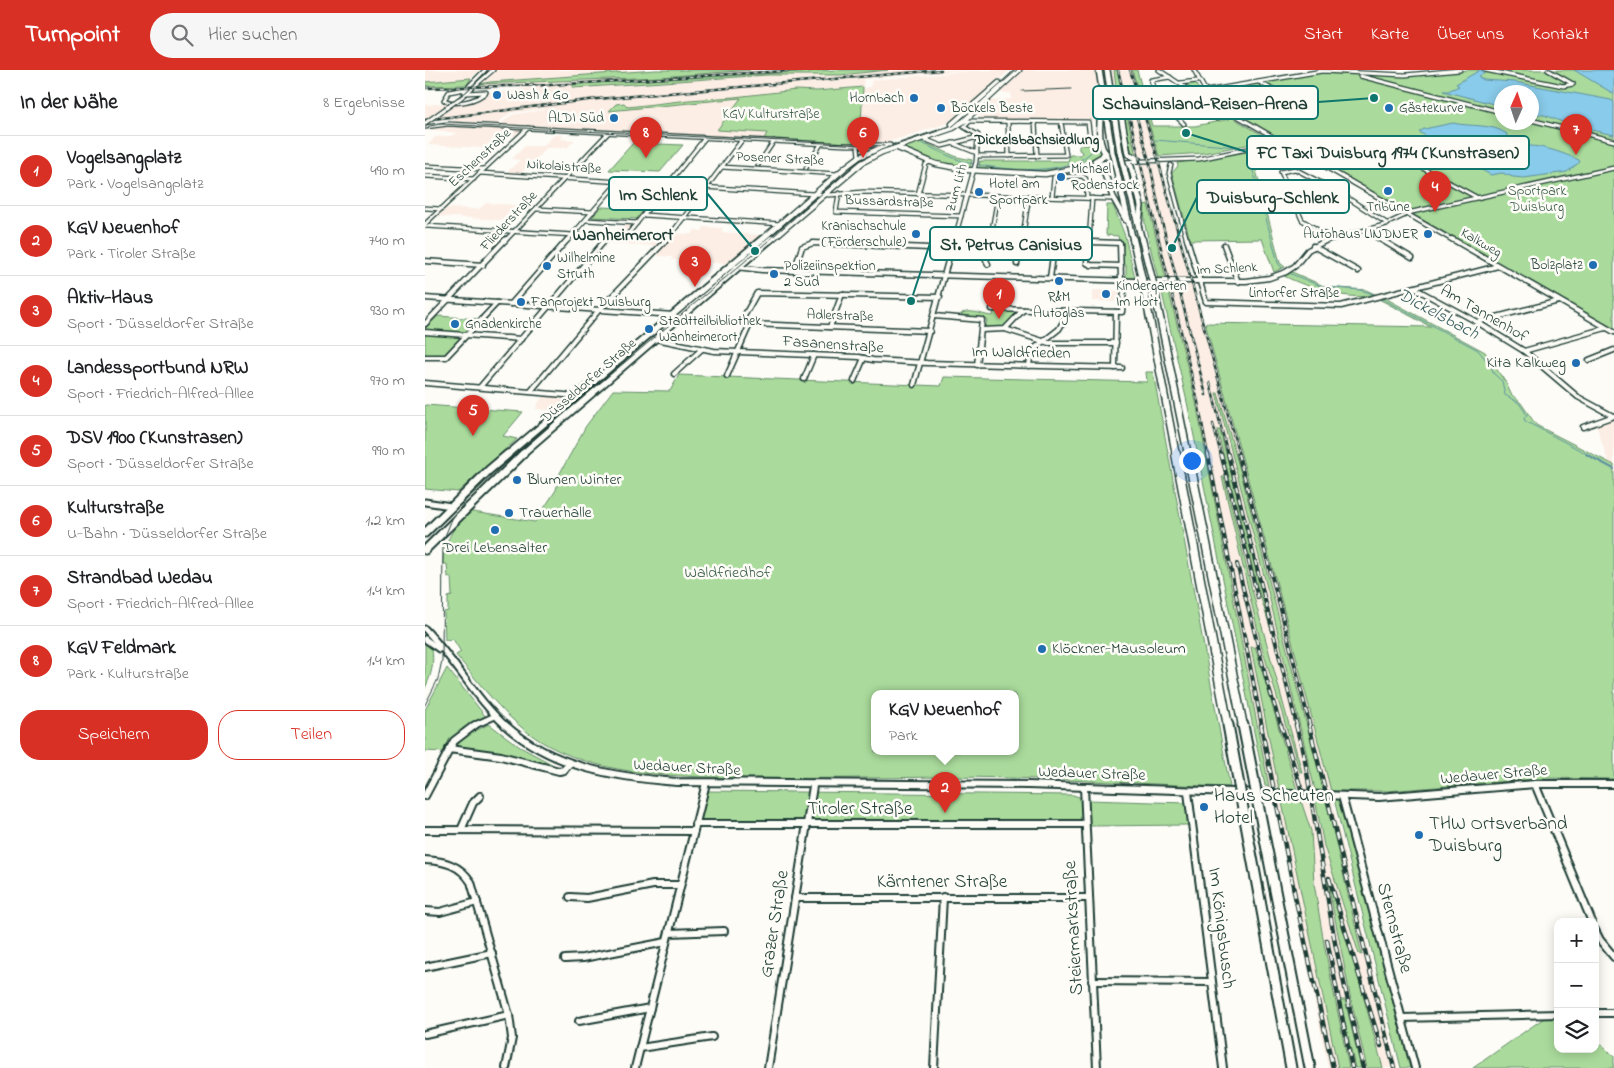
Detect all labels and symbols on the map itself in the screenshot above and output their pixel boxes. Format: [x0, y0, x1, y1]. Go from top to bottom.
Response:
place label: Wash & Go [507, 85, 569, 106]
north arrow [1494, 85, 1539, 130]
callout: Schauinsland-Reisen-Arena [1093, 86, 1318, 119]
place label: Hornbach [850, 88, 904, 109]
marker: Wash & Go [491, 89, 503, 101]
marker: Hornbach [908, 92, 920, 104]
text: Schauinsland-Reisen-Arena [1102, 92, 1308, 118]
place label: Böckels Beste [950, 98, 1034, 119]
place label: Gästekurve [1399, 98, 1464, 119]
marker: Böckels Beste [935, 102, 947, 114]
marker: Gästekurve [1383, 102, 1395, 114]
park label: KGV Kulturstraße [722, 104, 820, 125]
place label: ALDI Süd [548, 108, 604, 129]
marker: ALDI Süd [608, 112, 620, 124]
pin: 7 [1560, 114, 1592, 155]
pin: 8 [630, 117, 662, 158]
pin: 6 [847, 117, 879, 158]
street label: Eschenstraße [444, 123, 517, 193]
district label: Dickelsbachsiedlung [974, 129, 1099, 153]
callout: FC Taxi Duisburg 1974 (Kunstrasen) [1247, 136, 1529, 169]
text: FC Taxi Duisburg 1974 (Kunstrasen) [1256, 141, 1520, 168]
street label: Posener Straße [735, 146, 825, 172]
street label: Nikolaistraße [526, 154, 603, 180]
place label: Michael Rodenstock [1071, 159, 1139, 196]
street label: Zum Lith [940, 161, 974, 215]
marker: Michael Rodenstock [1055, 171, 1067, 183]
pin: 4 [1419, 171, 1451, 212]
place label: Hotel am Sportpark [989, 174, 1048, 211]
callout: Im Schlenk [609, 177, 707, 210]
callout: Duisburg-Schlenk [1197, 180, 1349, 213]
park label: Sportpark Duisburg [1508, 181, 1567, 219]
text: Im Schlenk [619, 183, 698, 209]
marker: Tribüne [1382, 185, 1394, 197]
street label: Fliederstraße [475, 186, 543, 257]
marker: Hotel am Sportpark [973, 186, 985, 198]
text: Duisburg-Schlenk [1206, 186, 1340, 213]
street label: Bussardstraße [843, 190, 934, 214]
place label: Tribüne [1366, 197, 1410, 218]
place label: Kranischschule (Förderschule) [821, 216, 907, 253]
district label: Wanheimerort [573, 223, 674, 249]
street label: Kalkweg [1456, 223, 1506, 264]
place label: Autohaus LINDNER [1303, 224, 1418, 245]
callout: St. Petrus Canisius [930, 227, 1092, 260]
marker: Kranischschule (Förderschule) [910, 228, 922, 240]
marker: Autohaus LINDNER [1422, 228, 1434, 240]
text: St. Petrus Canisius [940, 233, 1082, 259]
pin: 3 [679, 246, 711, 287]
place label: Wilhelmine Struth [557, 248, 616, 285]
place label: Bolzplatz [1530, 255, 1583, 276]
place label: Polizeiinspektion 2 Süd [784, 256, 876, 293]
street label: Im Schlenk [1196, 257, 1259, 281]
marker: Bolzplatz [1587, 259, 1599, 271]
marker: Wilhelmine Struth [541, 260, 553, 272]
marker: Polizeiinspektion 2 Süd [768, 268, 780, 280]
marker: R&M Autoglas [1053, 275, 1065, 287]
place label: Kindergarten Im Hort [1116, 276, 1187, 313]
pin: 1 [983, 278, 1015, 319]
street label: Am Tannenhof [1435, 279, 1533, 349]
street label: Lintorfer Straße [1249, 283, 1340, 304]
water label: Dickelsbach [1393, 283, 1484, 347]
place label: R&M Autoglas [1033, 287, 1085, 325]
marker: Kindergarten Im Hort [1100, 288, 1112, 300]
place label: Fanprojekt Duisburg [530, 292, 651, 314]
marker: Fanprojekt Duisburg [515, 296, 527, 308]
street label: Adlerstraße [806, 304, 874, 328]
place label: Stadtteilbibliothek Wanheimerort [659, 311, 762, 348]
place label: Gnadenkirche [465, 314, 542, 335]
marker: Gnadenkirche [449, 318, 461, 330]
marker: Stadtteilbibliothek Wanheimerort [643, 323, 655, 335]
street label: Fasanenstraße [781, 329, 885, 361]
street label: Düsseldorfer Straße [536, 333, 642, 429]
street label: Im Waldfrieden [971, 340, 1071, 366]
place label: Kita Kalkweg [1486, 351, 1566, 375]
marker: Kita Kalkweg [1570, 357, 1582, 369]
pin: 5 [457, 395, 489, 436]
your location [1179, 448, 1205, 474]
place label: Blumen Winter [526, 468, 622, 492]
marker: Blumen Winter [511, 474, 523, 486]
place label: Trauerhalle [519, 501, 593, 525]
marker: Trauerhalle [503, 507, 515, 519]
marker: Drei Lebensalter [489, 524, 501, 536]
place label: Drei Lebensalter [442, 536, 547, 560]
park label: Waldfriedhof [684, 561, 772, 585]
place label: Klöckner-Mausoleum [1052, 637, 1186, 661]
marker: Klöckner-Mausoleum [1036, 643, 1048, 655]
street label: Wedauer Straße [633, 753, 742, 783]
street label: Wedauer Straße [1440, 758, 1549, 792]
street label: Wedauer Straße [1038, 760, 1147, 788]
pin: 2 [929, 772, 961, 813]
place label: Haus Scheuten Hotel [1214, 783, 1334, 832]
street label: Tiroler Straße [807, 796, 913, 823]
marker: Haus Scheuten Hotel [1198, 801, 1210, 813]
place label: THW Ortsverband Duisburg [1428, 811, 1568, 862]
marker: THW Ortsverband Duisburg [1413, 829, 1425, 841]
street label: Steiermarkstraße [1057, 860, 1091, 996]
street label: Im Königsbusch [1198, 866, 1242, 990]
street label: Grazer Straße [753, 868, 797, 980]
street label: Kärntener Straße [877, 869, 1008, 896]
street label: Sternstraße [1369, 880, 1419, 977]

